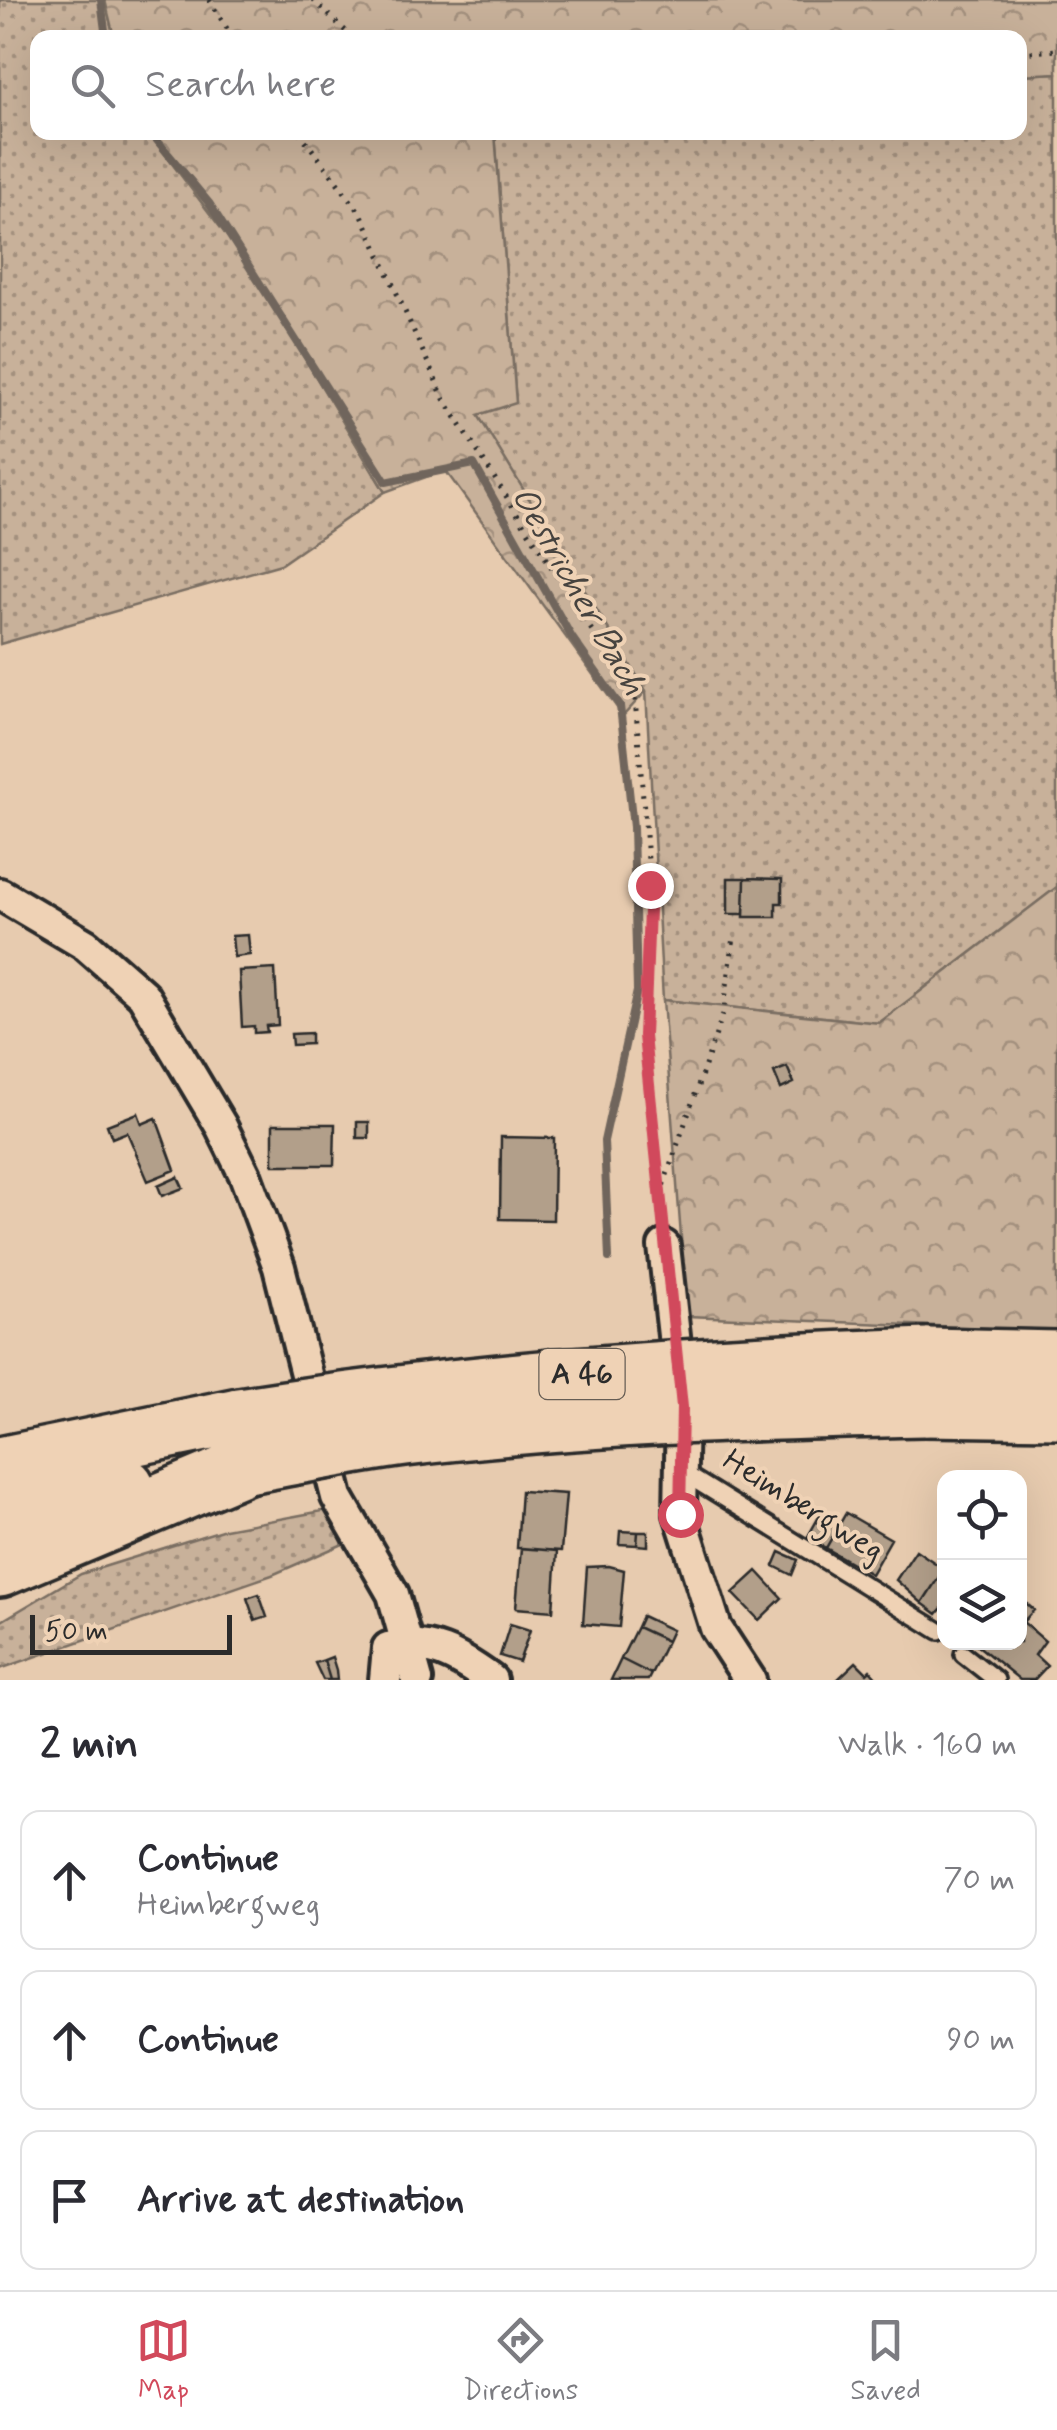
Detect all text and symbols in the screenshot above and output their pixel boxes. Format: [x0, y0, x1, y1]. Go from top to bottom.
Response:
search box [30, 30, 1027, 140]
icon: search [65, 58, 120, 113]
text: Search here [145, 61, 336, 110]
water label: Oestricher Bach [500, 478, 656, 704]
route end [628, 863, 674, 909]
road number: A 46 [540, 1349, 624, 1399]
street label: Heimbergweg [713, 1440, 892, 1575]
map controls [937, 1470, 1027, 1650]
button: locate [937, 1470, 1027, 1560]
route start [658, 1492, 704, 1538]
button: layers [937, 1560, 1027, 1650]
scale bar [30, 1610, 232, 1654]
text: 50 m [45, 1614, 108, 1651]
text: 2 min [40, 1718, 139, 1773]
text: Walk · 160 m [838, 1724, 1017, 1766]
text: Continue [137, 1835, 279, 1884]
icon: ahead [42, 1853, 97, 1908]
text: 70 m [943, 1859, 1015, 1901]
text: Heimbergweg [137, 1884, 320, 1926]
icon: ahead [42, 2013, 97, 2068]
text: Continue [137, 2016, 279, 2065]
text: 90 m [947, 2019, 1015, 2061]
icon: arrive [42, 2173, 97, 2228]
text: Arrive at destination [137, 2176, 464, 2225]
tab: Map [136, 2313, 191, 2410]
tab: Directions [463, 2313, 578, 2410]
tab: Saved [850, 2313, 921, 2410]

